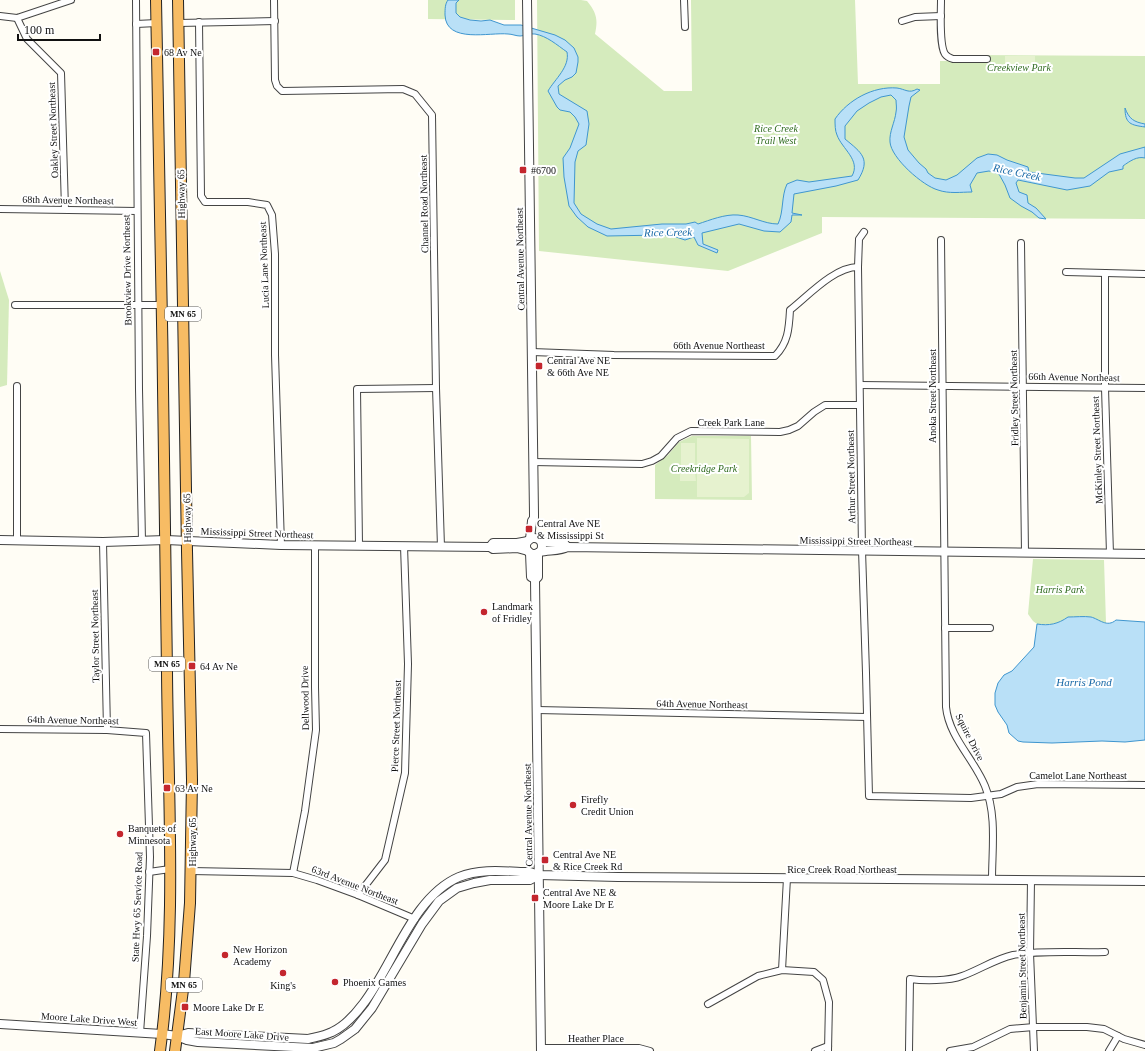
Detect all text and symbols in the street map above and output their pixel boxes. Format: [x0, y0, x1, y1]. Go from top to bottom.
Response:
scale bar [18, 16, 100, 42]
text: 100 m [24, 23, 55, 37]
marker: 68 Av Ne [151, 47, 161, 57]
place label: 68 Av Ne [164, 47, 202, 58]
park label: Creekview Park [987, 62, 1051, 73]
street label: Oakley Street Northeast [46, 82, 60, 178]
park label: Rice Creek Trail West [753, 123, 798, 146]
street label: Channel Road Northeast [418, 155, 430, 253]
water label: Rice Creek [991, 161, 1043, 183]
marker: #6700 [518, 165, 528, 175]
place label: #6700 [531, 165, 556, 176]
street label: Highway 65 [175, 169, 187, 219]
street label: 68th Avenue Northeast [22, 194, 114, 206]
street label: Central Avenue Northeast [514, 207, 526, 311]
street label: Brookview Drive Northeast [121, 214, 133, 326]
street label: Lucia Lane Northeast [257, 221, 271, 308]
water label: Rice Creek [643, 226, 693, 238]
road number: MN 65 [165, 307, 201, 321]
street label: 66th Avenue Northeast [673, 340, 765, 351]
street label: Anoka Street Northeast [927, 349, 938, 443]
street label: Fridley Street Northeast [1008, 350, 1020, 446]
place label: Central Ave NE & 66th Ave NE [547, 355, 610, 378]
marker: Central Ave NE & 66th Ave NE [534, 361, 544, 371]
street label: 66th Avenue Northeast [1028, 371, 1120, 383]
street label: McKinley Street Northeast [1090, 396, 1104, 504]
street label: Creek Park Lane [697, 417, 765, 428]
street label: Arthur Street Northeast [845, 430, 857, 524]
park label: Creekridge Park [671, 463, 738, 474]
street label: Highway 65 [181, 493, 193, 543]
place label: Central Ave NE & Mississippi St [537, 518, 604, 541]
marker: Central Ave NE & Mississippi St [524, 524, 534, 534]
street label: Mississippi Street Northeast [200, 526, 314, 540]
street label: Mississippi Street Northeast [800, 535, 913, 547]
park label: Harris Park [1035, 584, 1085, 595]
street label: Taylor Street Northeast [89, 589, 101, 683]
place label: Landmark of Fridley [492, 601, 533, 624]
marker: Landmark of Fridley [479, 607, 489, 617]
road number: MN 65 [149, 657, 185, 671]
marker: 64 Av Ne [187, 661, 197, 671]
place label: 64 Av Ne [200, 661, 238, 672]
street label: Dellwood Drive [299, 665, 311, 730]
water label: Harris Pond [1055, 676, 1112, 688]
street label: Pierce Street Northeast [389, 680, 403, 772]
street label: 64th Avenue Northeast [656, 698, 748, 710]
street label: Squire Drive [953, 712, 987, 763]
street label: 64th Avenue Northeast [27, 714, 119, 726]
street label: Central Avenue Northeast [522, 763, 534, 867]
street label: Camelot Lane Northeast [1029, 770, 1127, 781]
marker: 63 Av Ne [162, 783, 172, 793]
place label: 63 Av Ne [175, 783, 213, 794]
place label: Firefly Credit Union [581, 794, 634, 817]
marker: Firefly Credit Union [568, 800, 578, 810]
street label: Highway 65 [187, 817, 198, 867]
place label: Banquets of Minnesota [128, 823, 177, 846]
marker: Banquets of Minnesota [115, 829, 125, 839]
place label: Central Ave NE & Rice Creek Rd [553, 849, 622, 872]
street label: State Hwy 65 Service Road [130, 852, 144, 962]
marker: Central Ave NE & Rice Creek Rd [540, 855, 550, 865]
street label: 63rd Avenue Northeast [310, 863, 400, 907]
street label: Rice Creek Road Northeast [787, 864, 897, 875]
place label: Central Ave NE & Moore Lake Dr E [543, 887, 617, 910]
marker: Central Ave NE & Moore Lake Dr E [530, 893, 540, 903]
street label: Benjamin Street Northeast [1016, 913, 1028, 1019]
place label: New Horizon Academy [233, 944, 287, 967]
marker: New Horizon Academy [220, 950, 230, 960]
marker: King's [278, 968, 288, 978]
marker: Phoenix Games [330, 977, 340, 987]
place label: Phoenix Games [343, 977, 406, 988]
road number: MN 65 [166, 978, 202, 992]
place label: King's [270, 980, 296, 991]
marker: Moore Lake Dr E [180, 1002, 190, 1012]
place label: Moore Lake Dr E [193, 1002, 264, 1013]
street label: Moore Lake Drive West [40, 1010, 138, 1028]
street label: East Moore Lake Drive [195, 1025, 290, 1043]
street label: Heather Place [568, 1033, 624, 1044]

